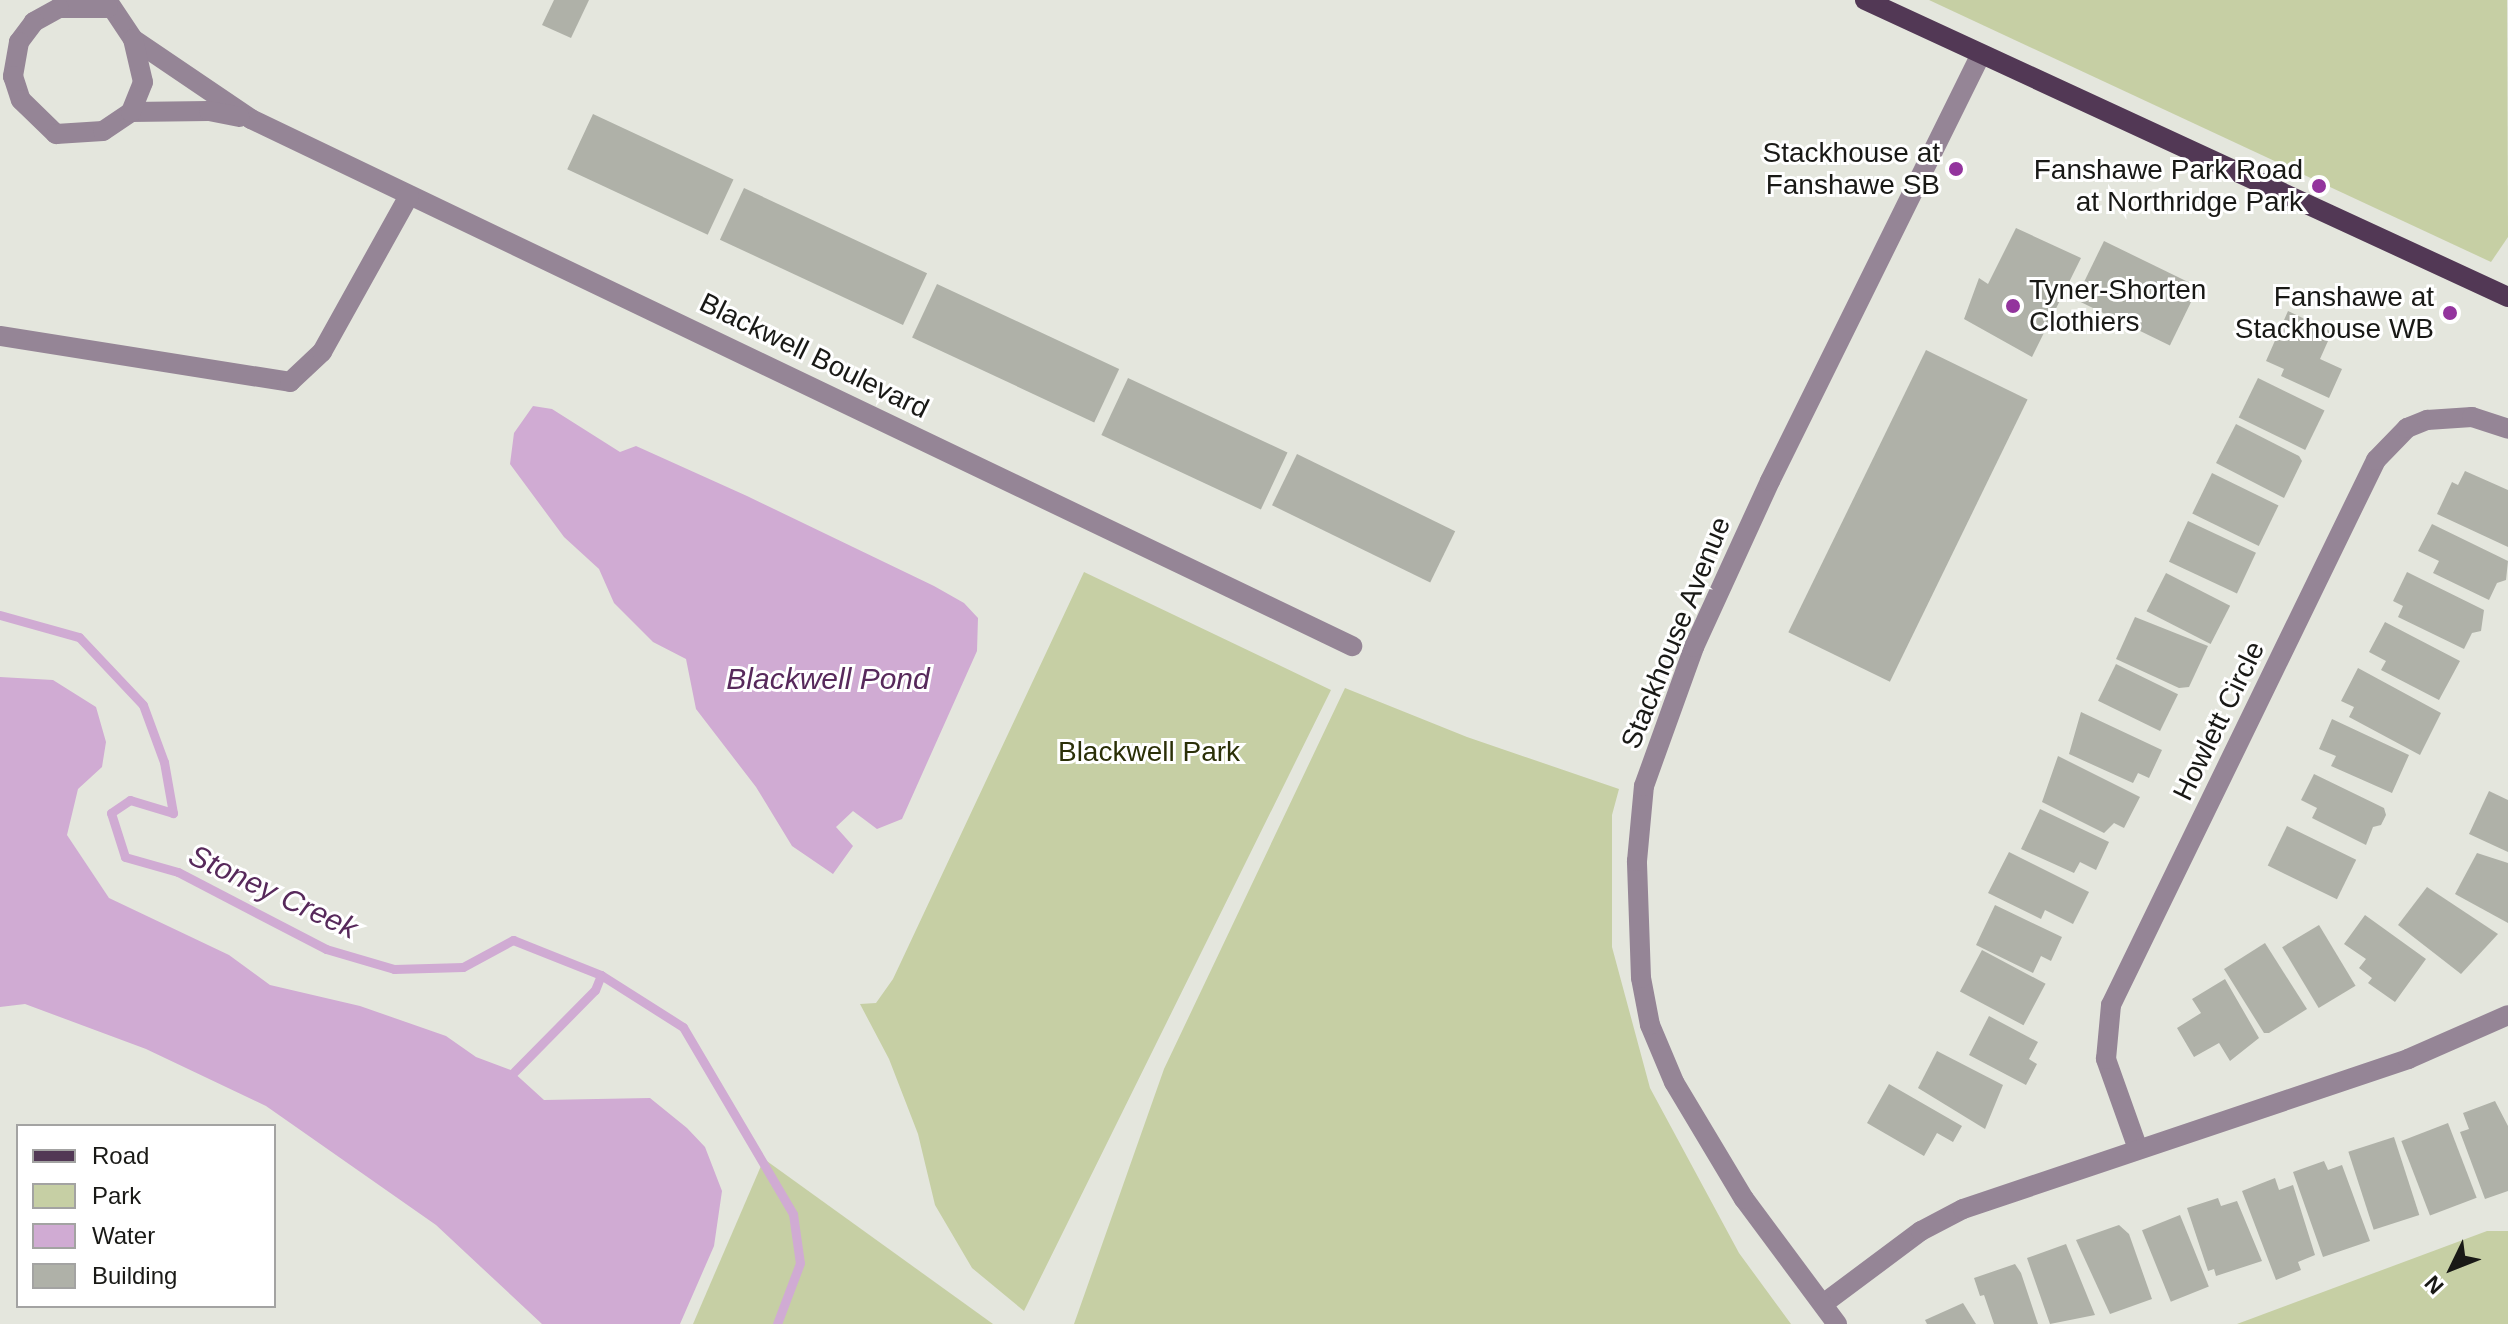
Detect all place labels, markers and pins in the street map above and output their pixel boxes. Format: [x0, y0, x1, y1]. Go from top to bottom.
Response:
place label: Stackhouse at Fanshawe SB [1763, 136, 1940, 202]
place label: Fanshawe Park Road at Northridge Park [2034, 153, 2303, 219]
marker: Stackhouse at Fanshawe SB [1947, 160, 1965, 178]
marker: Fanshawe Park Road at Northridge Park [2310, 177, 2328, 195]
place label: Tyner-Shorten Clothiers [2029, 273, 2206, 339]
place label: Fanshawe at Stackhouse WB [2235, 280, 2434, 346]
marker: Tyner-Shorten Clothiers [2004, 297, 2022, 315]
marker: Fanshawe at Stackhouse WB [2441, 304, 2459, 322]

